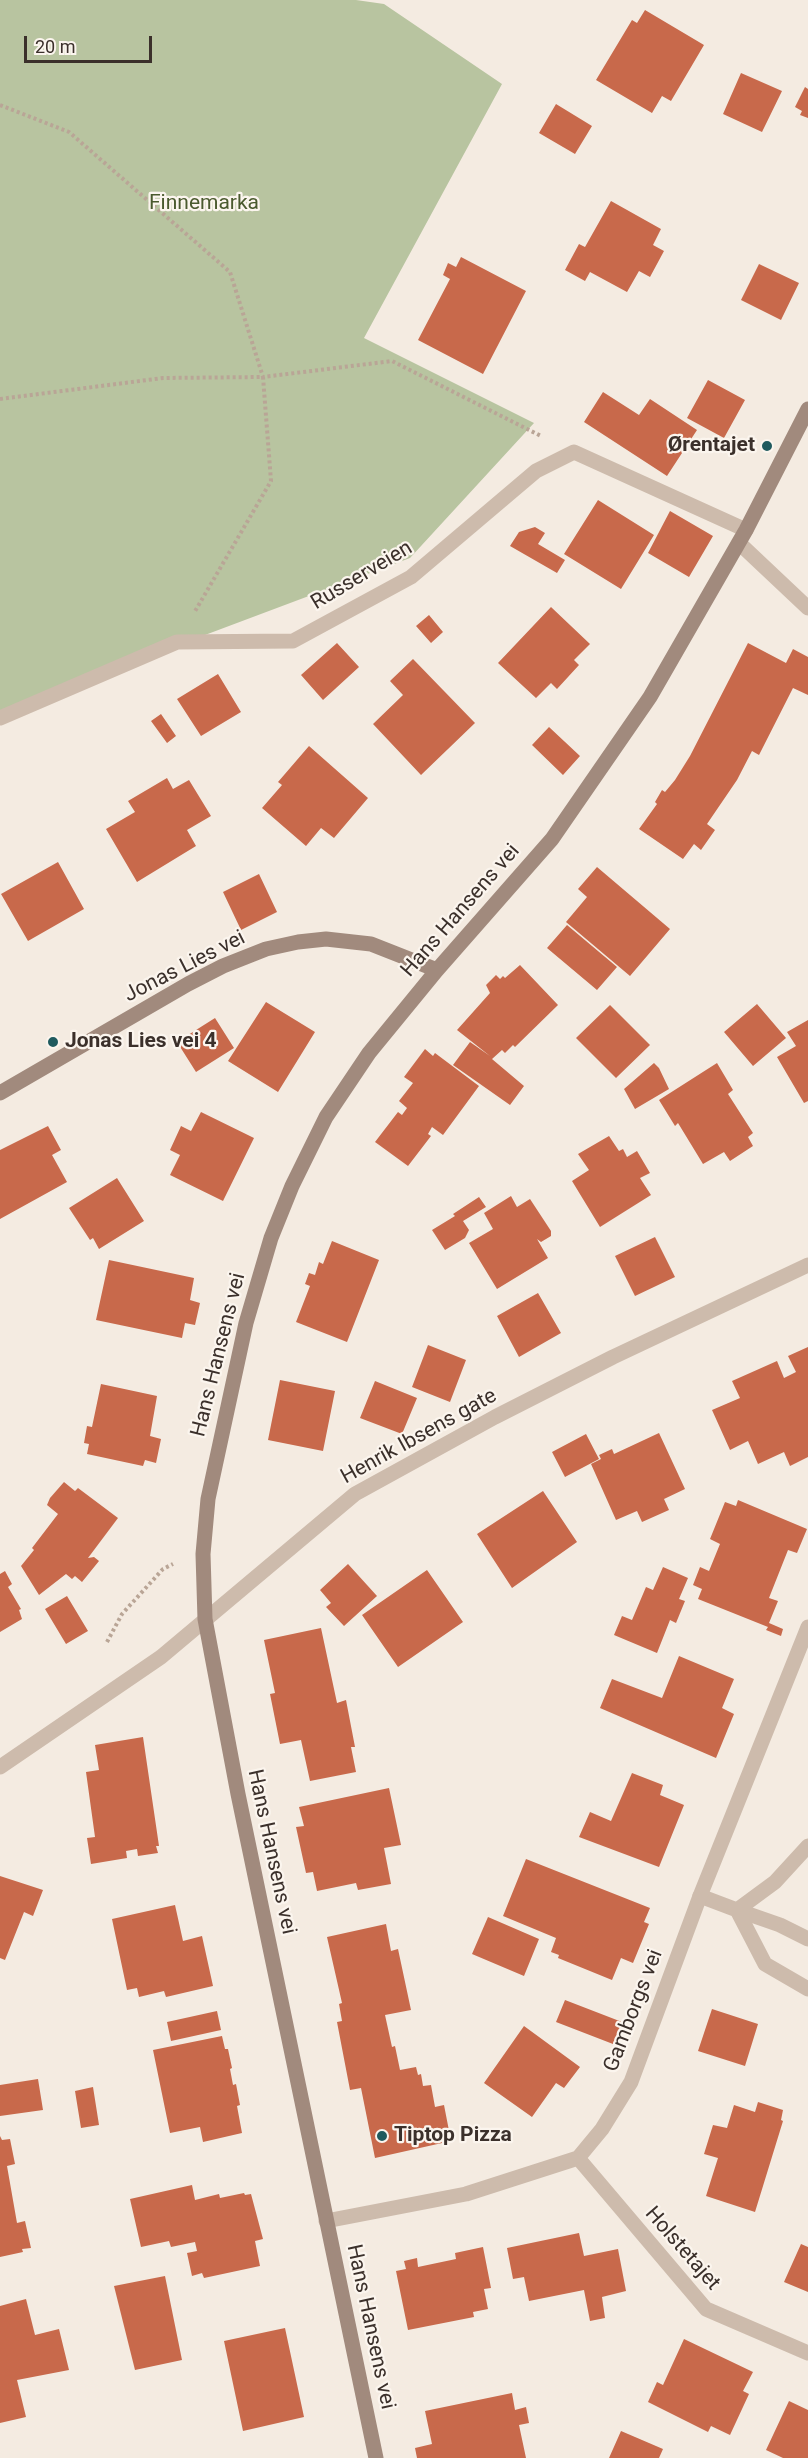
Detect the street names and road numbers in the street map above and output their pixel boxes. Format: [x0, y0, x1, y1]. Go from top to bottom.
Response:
street label: Russerveien [307, 536, 417, 616]
street label: Hans Hansens vei [396, 839, 526, 983]
street label: Jonas Lies vei [120, 926, 250, 1008]
street label: Hans Hansens vei [186, 1270, 252, 1440]
street label: Henrik Ibsens gate [337, 1384, 501, 1490]
street label: Hans Hansens vei [241, 1767, 301, 1937]
street label: Gamborgs vei [599, 1946, 669, 2076]
street label: Holstetajet [639, 2202, 725, 2296]
street label: Hans Hansens vei [340, 2242, 400, 2412]

